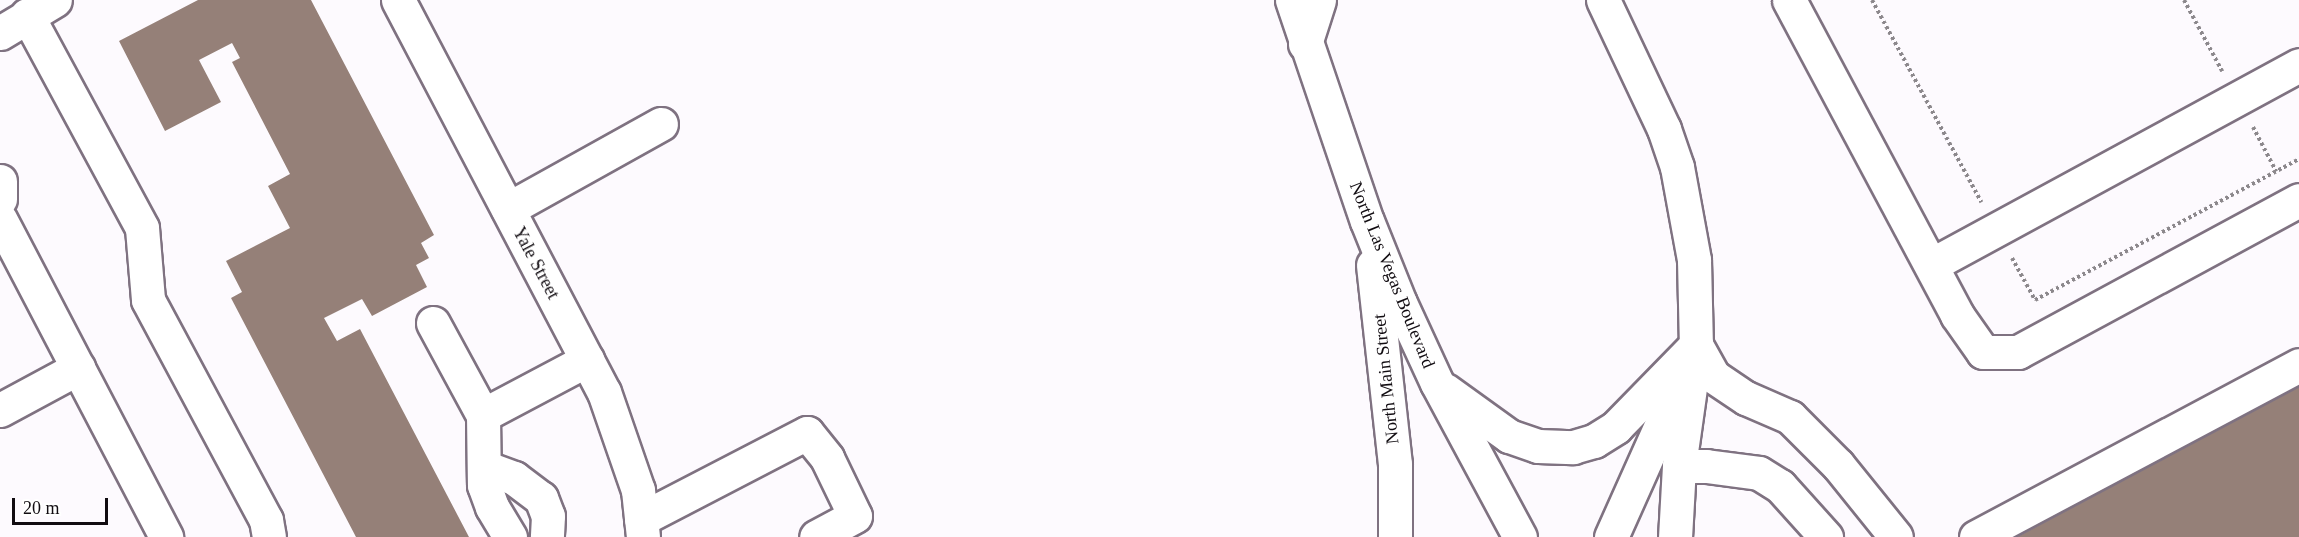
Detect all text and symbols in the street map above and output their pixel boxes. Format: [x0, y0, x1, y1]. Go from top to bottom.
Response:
street label: North Las Vegas Boulevard [1345, 178, 1439, 372]
street label: Yale Street [508, 223, 564, 303]
street label: North Main Street [1368, 313, 1404, 445]
scale bar [15, 486, 111, 524]
text: 20 m [23, 498, 60, 518]

